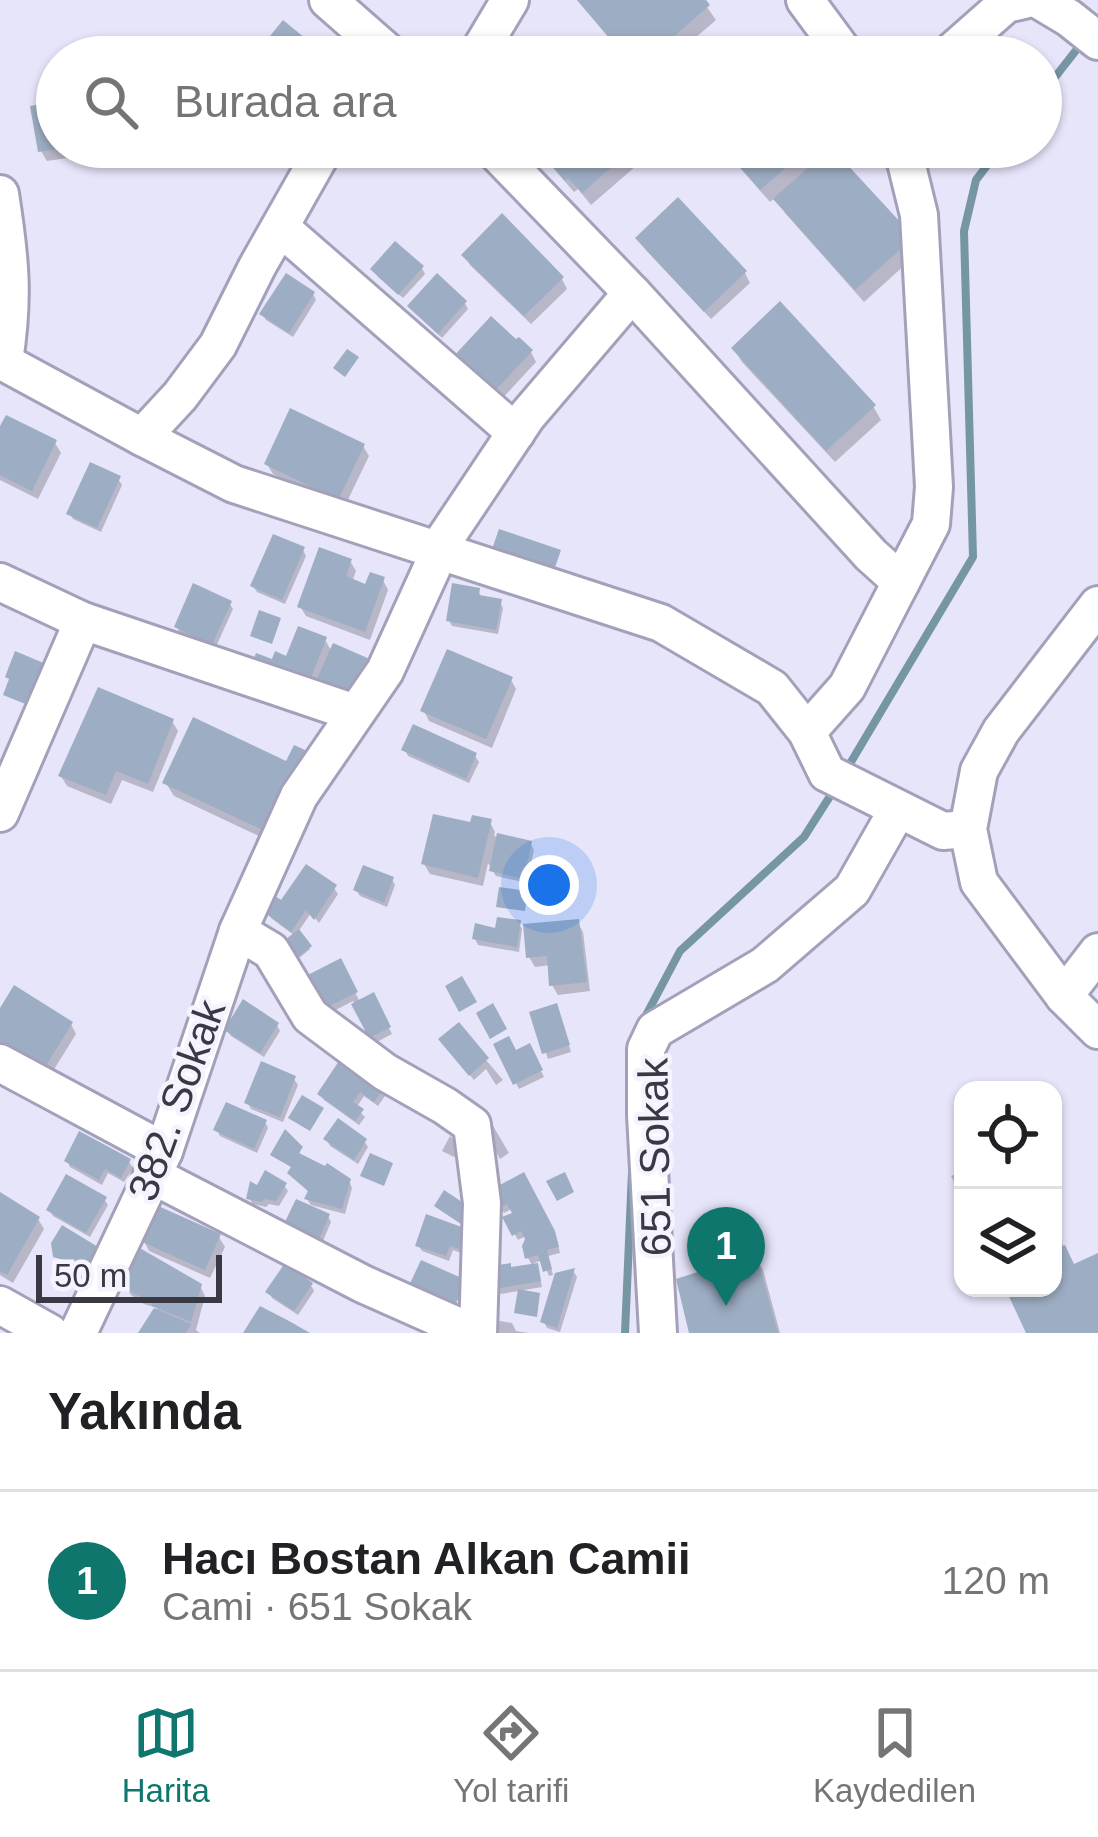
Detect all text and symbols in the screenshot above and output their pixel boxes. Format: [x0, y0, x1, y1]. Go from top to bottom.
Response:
search box [36, 36, 1062, 168]
icon: search [78, 69, 144, 135]
text: Burada ara [174, 76, 397, 127]
your location [519, 855, 579, 915]
street label: 382. Sokak [118, 992, 235, 1207]
street label: 651 Sokak [629, 1056, 680, 1257]
map controls [954, 1081, 1062, 1297]
button: locate [954, 1081, 1062, 1189]
button: layers [954, 1189, 1062, 1297]
pin: 1 [687, 1207, 765, 1306]
scale bar [36, 1249, 222, 1302]
text: 50 m [54, 1257, 127, 1294]
text: Yakında [48, 1383, 241, 1440]
text: Hacı Bostan Alkan Camii [162, 1533, 691, 1584]
text: 1 [76, 1559, 98, 1602]
text: 120 m [942, 1559, 1050, 1602]
text: Cami · 651 Sokak [162, 1585, 472, 1628]
tab: Harita [122, 1700, 210, 1810]
tab: Yol tarifi [453, 1700, 569, 1810]
tab: Kaydedilen [813, 1700, 976, 1810]

